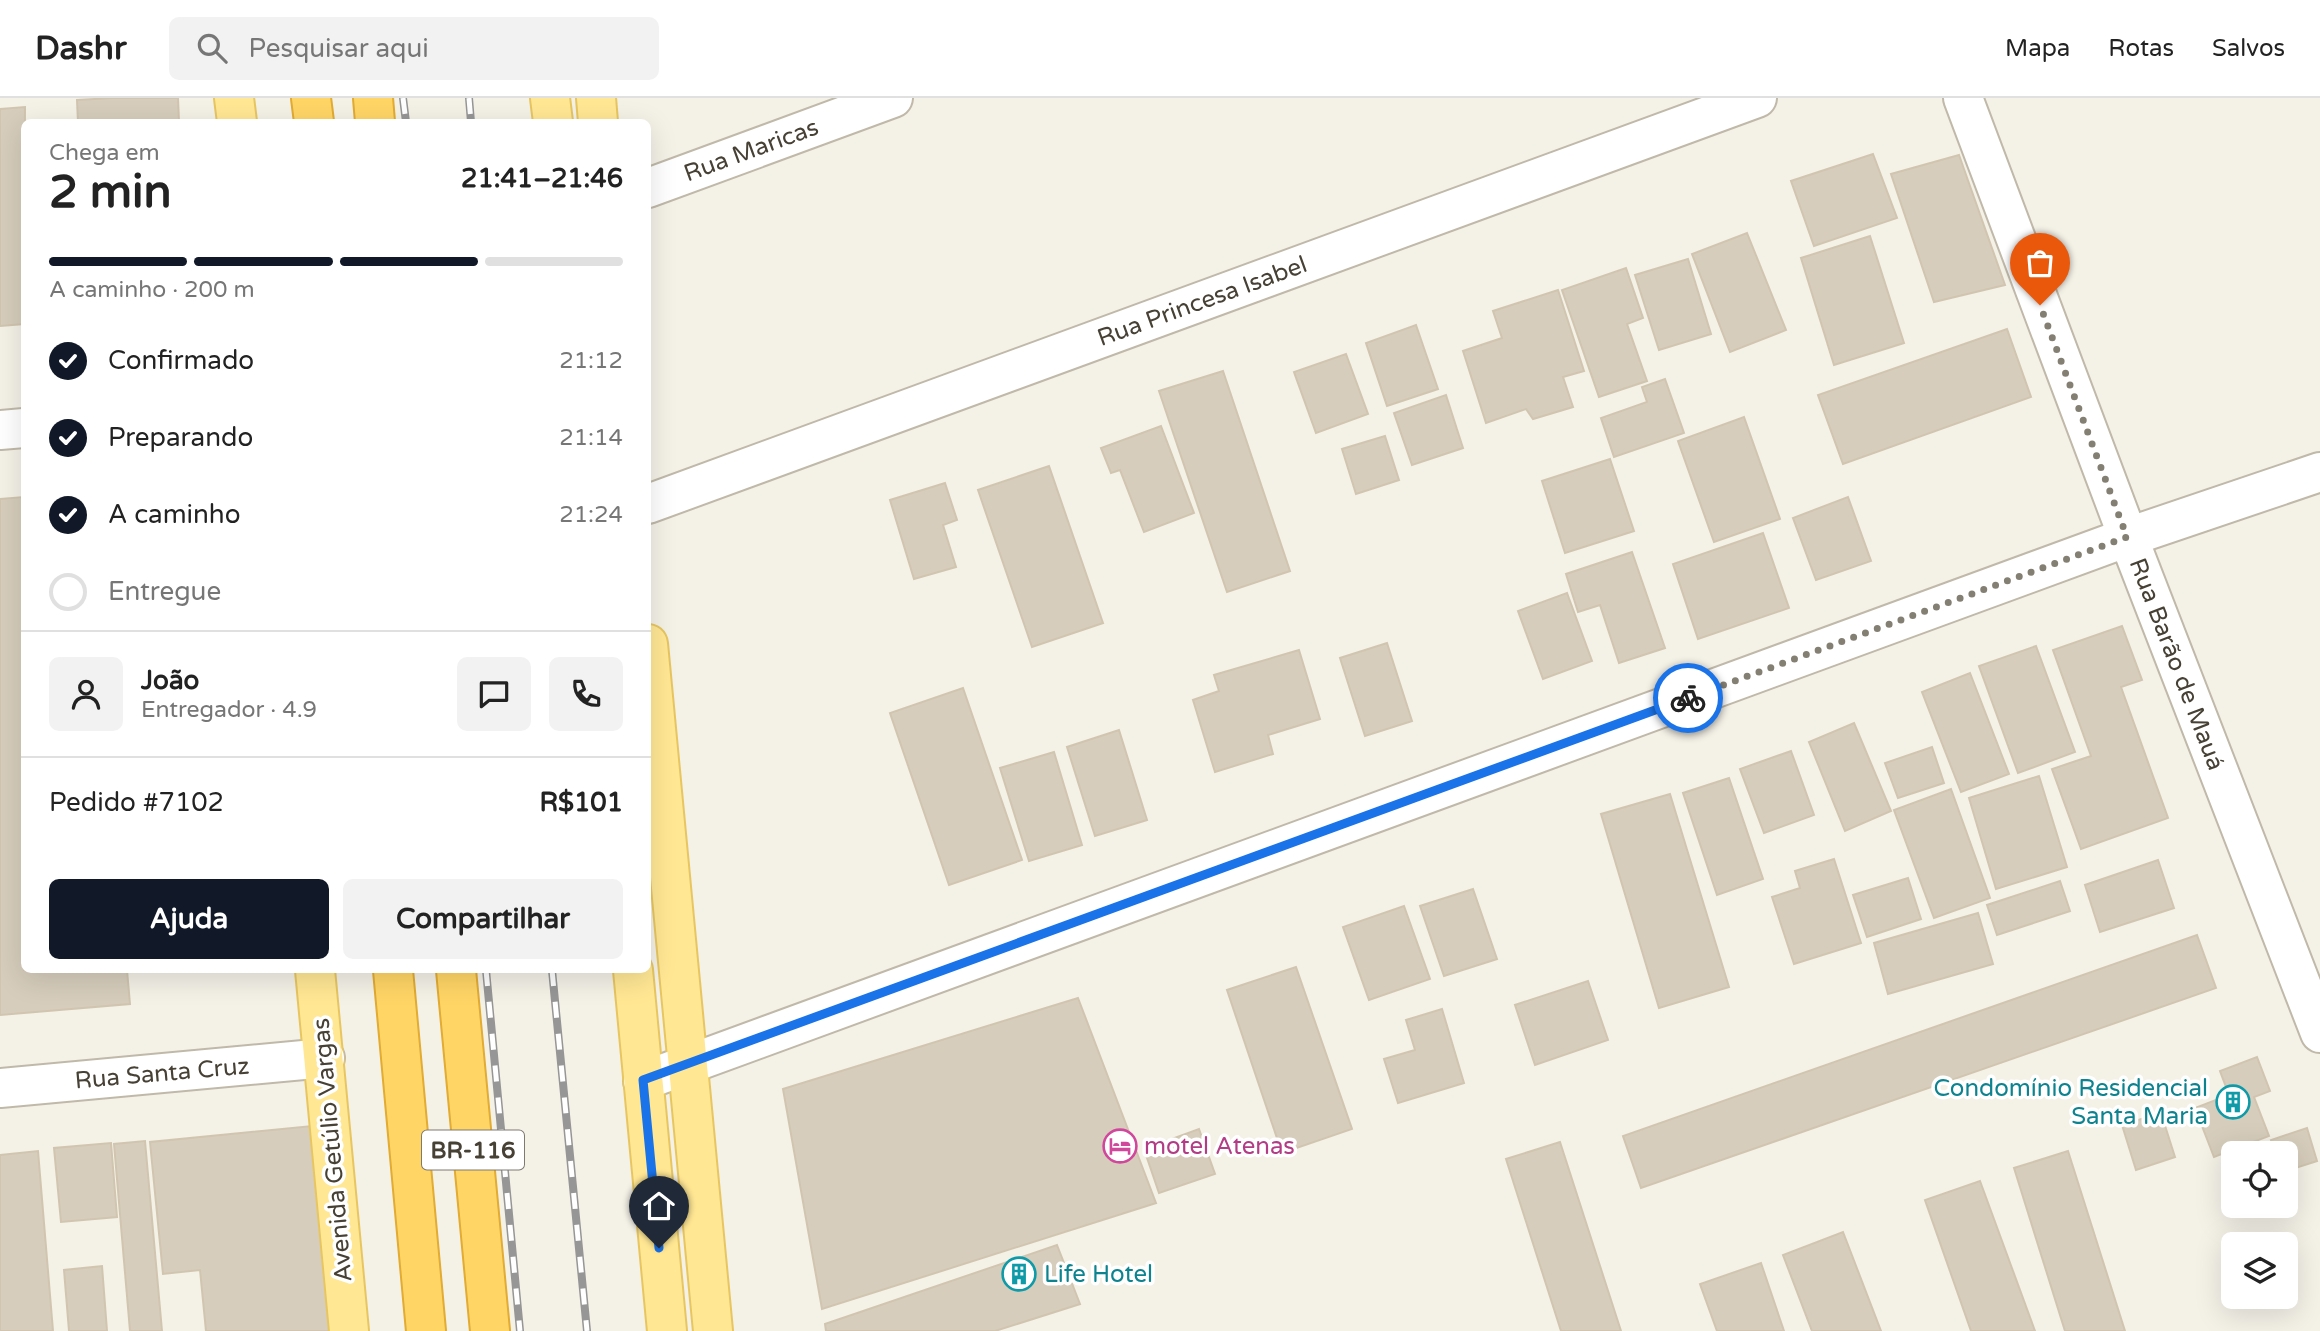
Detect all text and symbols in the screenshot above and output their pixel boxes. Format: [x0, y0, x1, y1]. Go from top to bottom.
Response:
search box [169, 17, 659, 80]
text: Dashr [35, 29, 127, 68]
icon: search [193, 29, 231, 67]
text: Pesquisar aqui [249, 33, 429, 64]
text: Mapa [2005, 34, 2070, 63]
text: Rotas [2108, 34, 2174, 63]
text: Salvos [2212, 34, 2285, 63]
street label: Rua Maricas [680, 113, 822, 188]
text: Chega em [49, 139, 160, 167]
text: 21:41–21:46 [461, 163, 623, 194]
text: 2 min [49, 165, 172, 220]
pin [2010, 233, 2070, 305]
icon: bag [2021, 244, 2059, 282]
street label: Rua Princesa Isabel [1093, 250, 1311, 353]
text: A caminho · 200 m [49, 276, 255, 304]
icon: check [49, 342, 87, 380]
text: Confirmado [108, 345, 254, 376]
text: 21:12 [559, 347, 623, 375]
icon: check [49, 419, 87, 457]
text: Preparando [108, 422, 253, 453]
text: 21:14 [559, 424, 623, 452]
icon: check [49, 496, 87, 534]
text: A caminho [108, 499, 240, 530]
text: 21:24 [559, 501, 623, 529]
street label: Rua Barão de Mauá [2123, 554, 2230, 774]
text: Entregue [108, 576, 221, 607]
button: person [49, 657, 123, 731]
button: chat [457, 657, 531, 731]
button: phone [549, 657, 623, 731]
courier [1653, 663, 1723, 733]
text: João [141, 665, 199, 696]
icon: bike [1669, 679, 1707, 717]
text: Entregador · 4.9 [141, 696, 317, 724]
text: Pedido #7102 [49, 787, 224, 818]
text: R$101 [539, 787, 623, 818]
button: Ajuda [49, 879, 329, 959]
button: Compartilhar [343, 879, 623, 959]
street label: Avenida Getúlio Vargas [307, 1017, 358, 1283]
street label: Rua Santa Cruz [74, 1051, 251, 1096]
place label: Condomínio Residencial Santa Maria [1934, 1074, 2208, 1131]
building icon: Condomínio Residencial Santa Maria [2214, 1083, 2252, 1121]
hotel icon: motel Atenas [1101, 1127, 1139, 1165]
road number: BR-116 [422, 1130, 524, 1170]
place label: motel Atenas [1144, 1132, 1295, 1161]
map controls [2221, 1141, 2298, 1309]
button: locate [2221, 1141, 2298, 1218]
pin [629, 1176, 689, 1248]
icon: home [640, 1187, 678, 1225]
button: layers [2221, 1232, 2298, 1309]
building icon: Life Hotel [1000, 1255, 1038, 1293]
place label: Life Hotel [1044, 1260, 1153, 1289]

